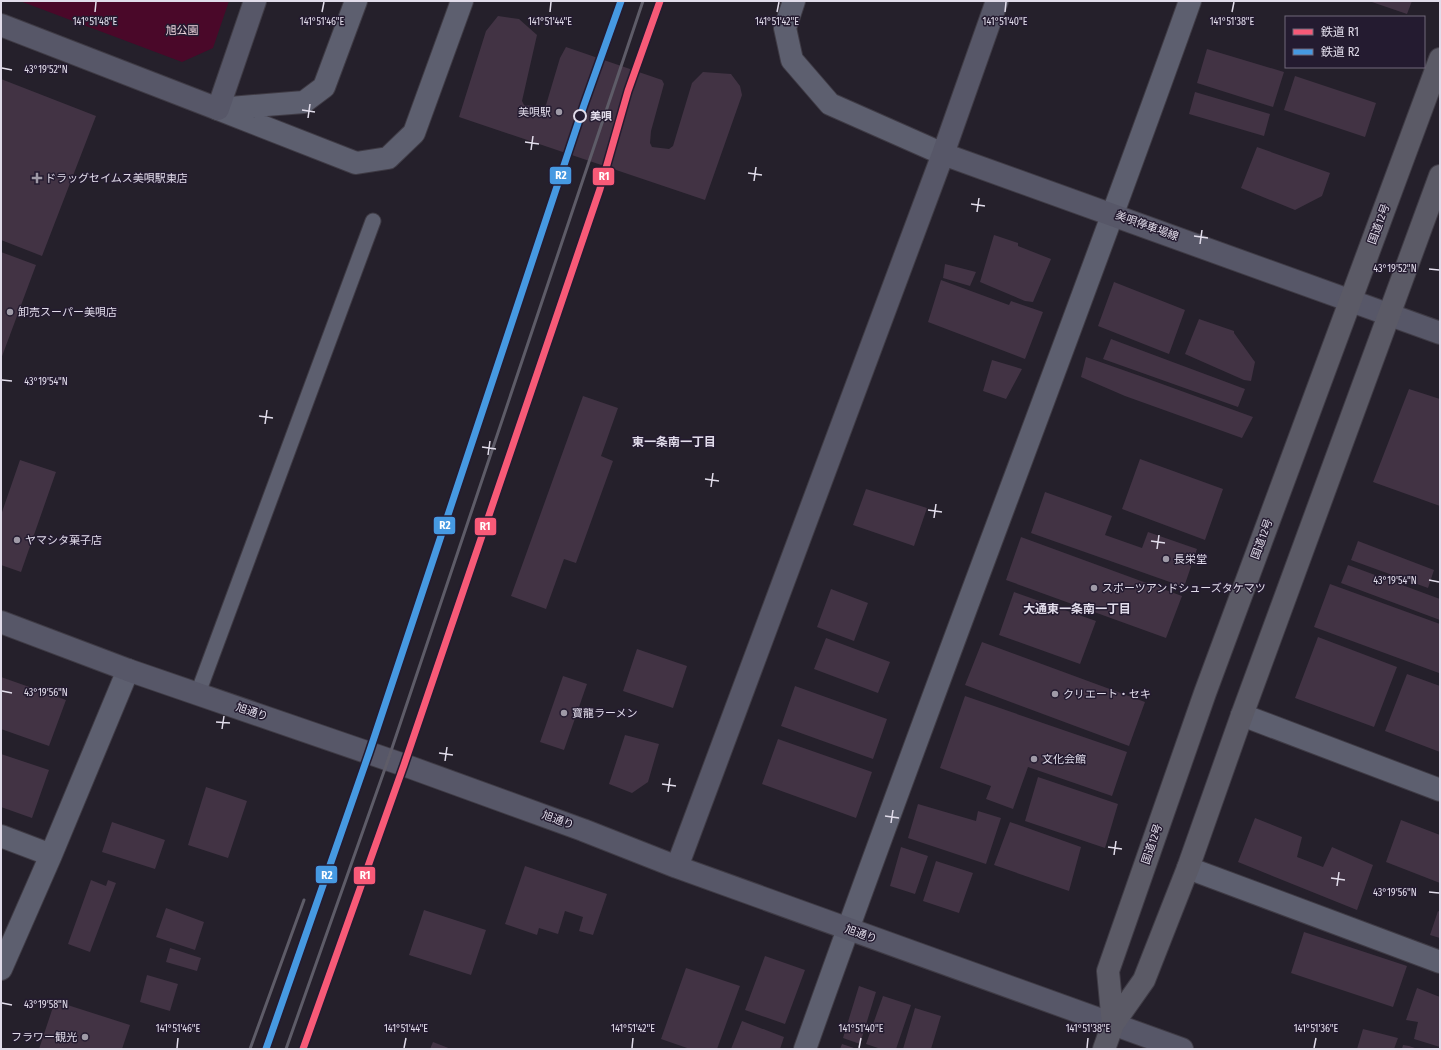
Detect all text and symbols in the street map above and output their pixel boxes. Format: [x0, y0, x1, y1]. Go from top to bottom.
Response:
text: 141°51'48"E [73, 16, 118, 28]
text: 141°51'46"E [300, 16, 345, 28]
text: 141°51'44"E [528, 16, 572, 28]
text: 141°51'42"E [755, 16, 799, 28]
text: 141°51'40"E [983, 16, 1028, 28]
text: 141°51'38"E [1210, 16, 1255, 28]
legend [1285, 16, 1425, 68]
park label: 旭公園 [166, 24, 199, 37]
text: 鉄道 R1 [1321, 25, 1359, 39]
text: 鉄道 R2 [1321, 45, 1360, 59]
text: 43°19'52"N [24, 64, 68, 76]
place label: 美唄駅 [518, 106, 551, 119]
marker: 美唄駅 [554, 107, 564, 117]
marker: 美唄 [573, 109, 587, 123]
place label: 美唄 [590, 110, 612, 123]
line badge: R2 [549, 166, 572, 185]
line badge: R1 [592, 167, 615, 186]
text: R2 [555, 169, 567, 182]
text: R1 [599, 170, 609, 183]
place label: ドラッグセイムス美唄駅東店 [45, 172, 188, 185]
marker: ドラッグセイムス美唄駅東店 [32, 173, 42, 183]
street label: 国道12号 [1366, 202, 1392, 246]
street label: 美唄停車場線 [1114, 209, 1180, 243]
text: 43°19'52"N [1373, 263, 1417, 275]
place label: 卸売スーパー美唄店 [18, 306, 117, 319]
marker: 卸売スーパー美唄店 [5, 307, 15, 317]
text: 43°19'54"N [24, 376, 68, 388]
district label: 東一条南一丁目 [632, 435, 716, 449]
line badge: R2 [433, 516, 456, 535]
line badge: R1 [474, 517, 497, 536]
street label: 国道12号 [1249, 517, 1275, 561]
text: R2 [439, 519, 451, 532]
text: R1 [480, 520, 490, 533]
place label: ヤマシタ菓子店 [25, 534, 102, 547]
marker: ヤマシタ菓子店 [12, 535, 22, 545]
place label: 長栄堂 [1174, 553, 1207, 566]
marker: 長栄堂 [1161, 554, 1171, 564]
text: 43°19'54"N [1373, 575, 1417, 587]
place label: スポーツアンドシューズタケマツ [1102, 582, 1266, 595]
marker: スポーツアンドシューズタケマツ [1089, 583, 1099, 593]
district label: 大通東一条南一丁目 [1023, 602, 1131, 616]
text: 43°19'56"N [24, 687, 68, 699]
place label: クリエート・セキ [1063, 688, 1151, 701]
marker: クリエート・セキ [1050, 689, 1060, 699]
street label: 旭通り [234, 700, 270, 724]
place label: 寶龍ラーメン [572, 707, 638, 720]
marker: 寶龍ラーメン [559, 708, 569, 718]
place label: 文化会館 [1042, 753, 1086, 766]
marker: 文化会館 [1029, 754, 1039, 764]
street label: 旭通り [540, 808, 576, 832]
street label: 国道12号 [1139, 822, 1165, 866]
line badge: R2 [315, 865, 338, 884]
line badge: R1 [353, 866, 376, 885]
text: R2 [321, 869, 333, 882]
text: R1 [360, 869, 370, 882]
text: 43°19'56"N [1373, 887, 1417, 899]
street label: 旭通り [843, 922, 879, 946]
text: 43°19'58"N [24, 999, 68, 1011]
text: 141°51'46"E [156, 1023, 201, 1035]
text: 141°51'44"E [384, 1023, 428, 1035]
text: 141°51'42"E [611, 1023, 655, 1035]
text: 141°51'40"E [839, 1023, 884, 1035]
text: 141°51'38"E [1066, 1023, 1111, 1035]
text: 141°51'36"E [1294, 1023, 1339, 1035]
place label: フラワー観光 [11, 1031, 77, 1044]
marker: フラワー観光 [80, 1032, 90, 1042]

